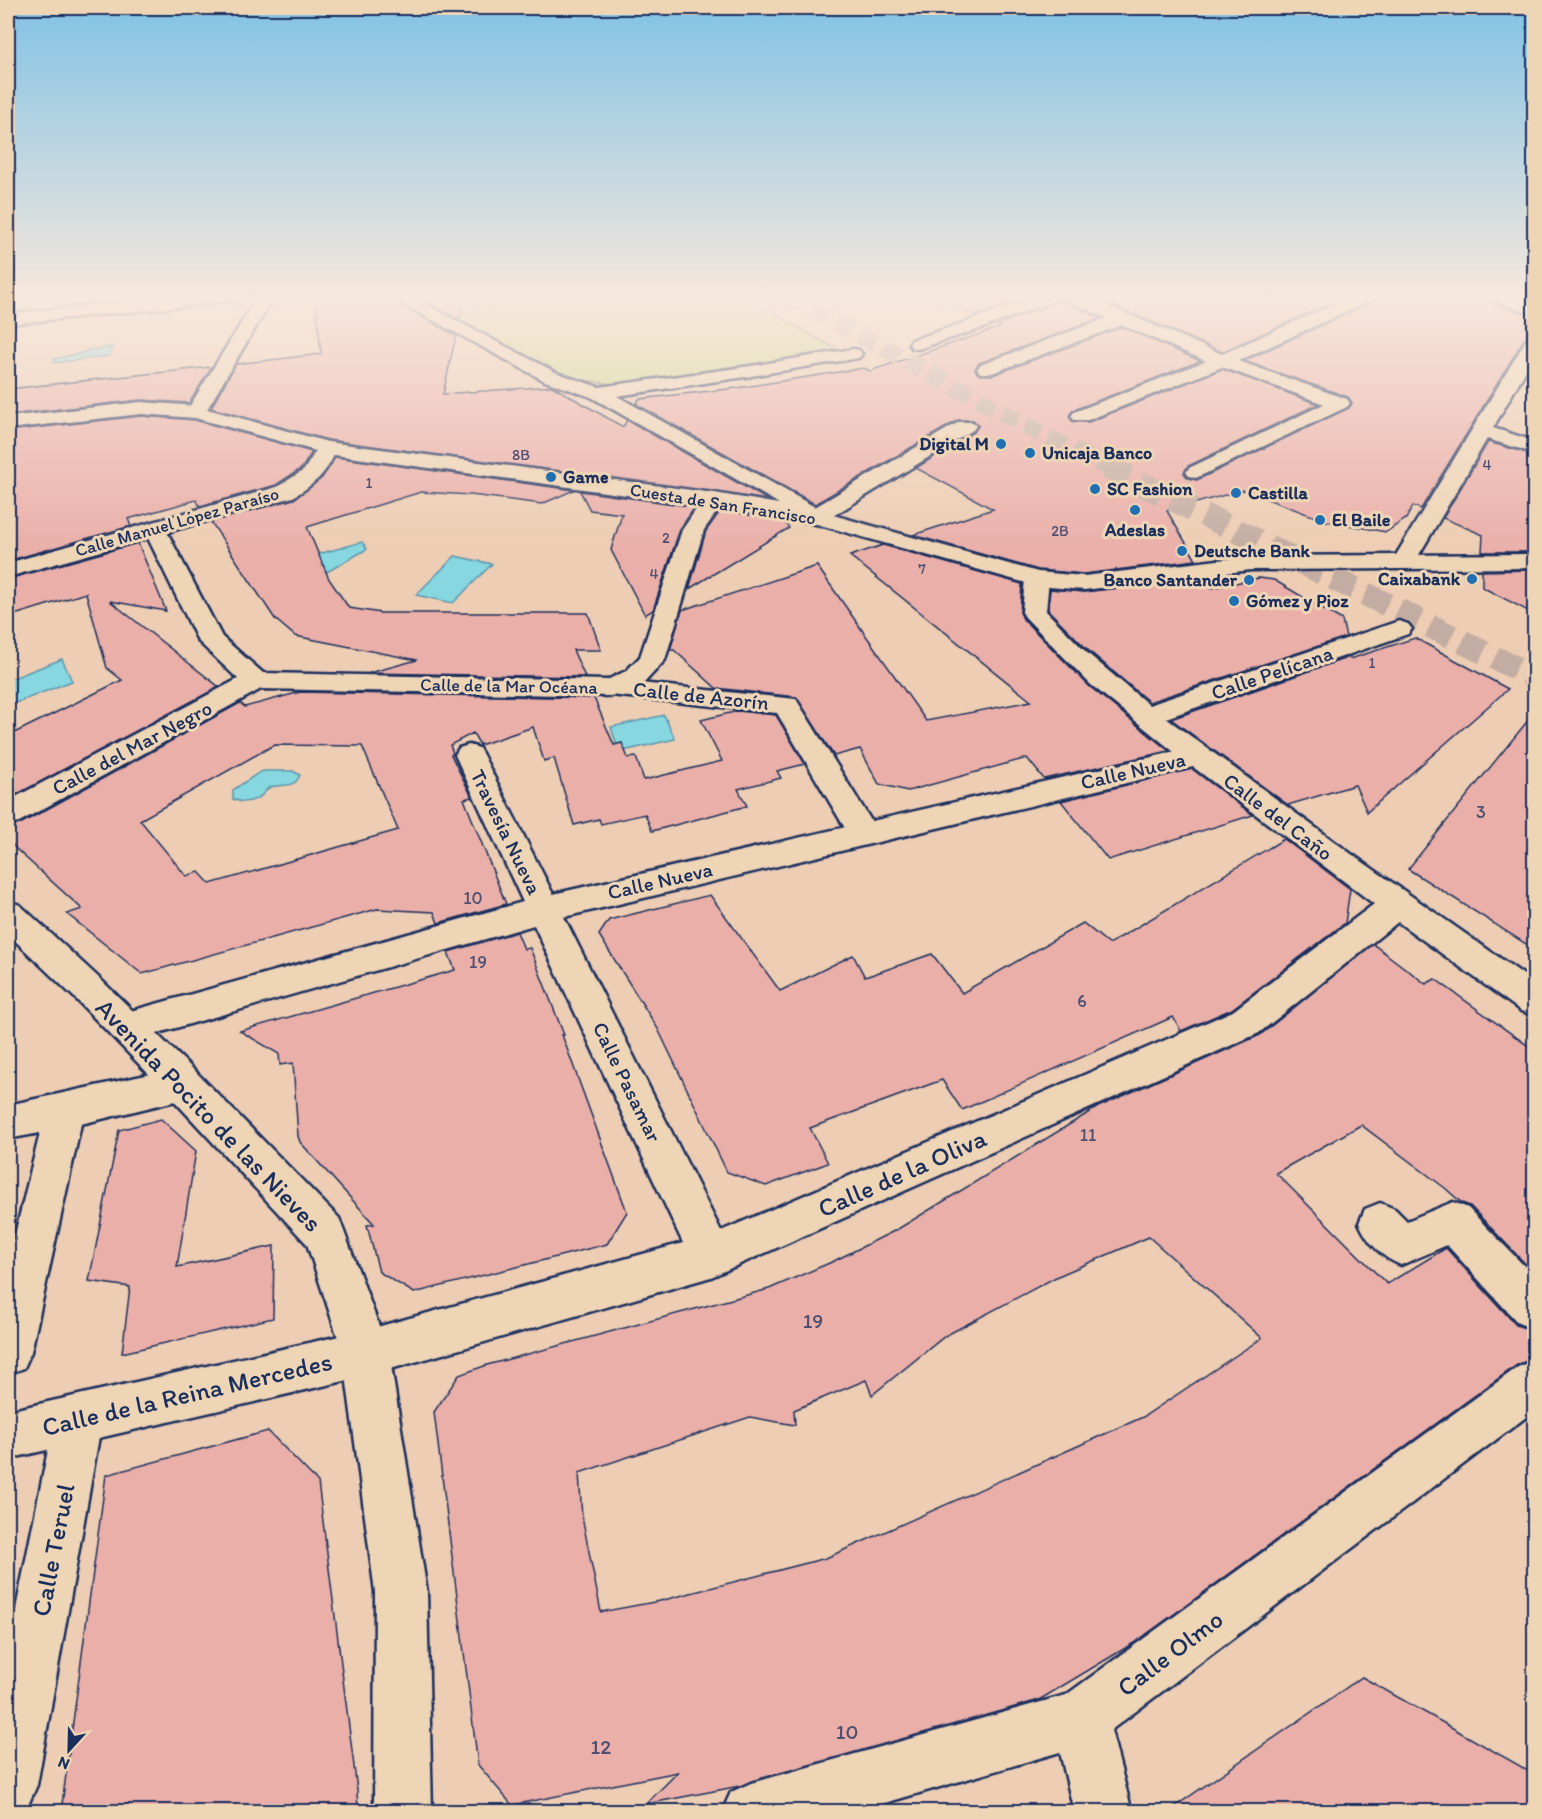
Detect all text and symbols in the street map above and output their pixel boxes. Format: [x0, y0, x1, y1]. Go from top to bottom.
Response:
place label: Digital M [919, 433, 989, 455]
marker: Digital M [994, 437, 1008, 451]
place label: Unicaja Banco [1042, 442, 1152, 464]
house number: 8B [512, 446, 530, 464]
marker: Unicaja Banco [1023, 446, 1037, 460]
house number: 4 [1482, 456, 1492, 474]
place label: Game [563, 466, 609, 488]
marker: Game [544, 470, 558, 484]
house number: 1 [366, 474, 373, 492]
street label: Cuesta de San Francisco [628, 478, 818, 530]
place label: SC Fashion [1107, 478, 1193, 500]
street label: Calle Manuel López Paraíso [72, 482, 282, 562]
marker: SC Fashion [1088, 482, 1102, 496]
place label: Castilla [1248, 482, 1308, 504]
marker: Castilla [1229, 486, 1243, 500]
marker: Adeslas [1128, 503, 1142, 517]
place label: El Baile [1332, 509, 1391, 531]
marker: El Baile [1313, 513, 1327, 527]
place label: Adeslas [1104, 519, 1165, 541]
house number: 2B [1051, 522, 1069, 540]
house number: 2 [662, 529, 670, 547]
place label: Deutsche Bank [1194, 540, 1311, 562]
marker: Deutsche Bank [1175, 544, 1189, 558]
house number: 7 [918, 560, 926, 578]
house number: 4 [649, 565, 659, 583]
place label: Caixabank [1378, 568, 1461, 590]
place label: Banco Santander [1104, 569, 1238, 591]
marker: Caixabank [1465, 572, 1479, 586]
marker: Banco Santander [1242, 573, 1256, 587]
place label: Gómez y Pioz [1246, 590, 1349, 612]
marker: Gómez y Pioz [1227, 594, 1241, 608]
street label: Calle Pelícana [1208, 640, 1336, 705]
house number: 1 [1369, 654, 1376, 672]
street label: Calle de la Mar Océana [420, 673, 599, 699]
street label: Calle de Azorín [632, 676, 770, 715]
street label: Calle del Mar Negro [48, 695, 216, 800]
street label: Calle Nueva [1078, 746, 1188, 795]
street label: Travesía Nueva [465, 765, 548, 898]
street label: Calle del Caño [1219, 767, 1338, 866]
house number: 3 [1476, 801, 1486, 823]
street label: Calle Nueva [605, 856, 715, 905]
house number: 10 [463, 887, 483, 909]
house number: 19 [469, 951, 487, 973]
house number: 6 [1077, 990, 1087, 1012]
street label: Avenida Pocito de las Nieves [89, 992, 329, 1238]
street label: Calle Pasamar [588, 1018, 667, 1146]
street label: Calle de la Oliva [813, 1121, 992, 1224]
house number: 11 [1080, 1124, 1096, 1146]
house number: 19 [803, 1308, 823, 1333]
street label: Calle de la Reina Mercedes [39, 1345, 335, 1443]
street label: Calle Teruel [24, 1481, 82, 1619]
street label: Calle Olmo [1111, 1603, 1229, 1703]
house number: 10 [836, 1719, 858, 1744]
north arrow [39, 1720, 99, 1780]
house number: 12 [591, 1734, 611, 1759]
text: N [55, 1753, 72, 1774]

